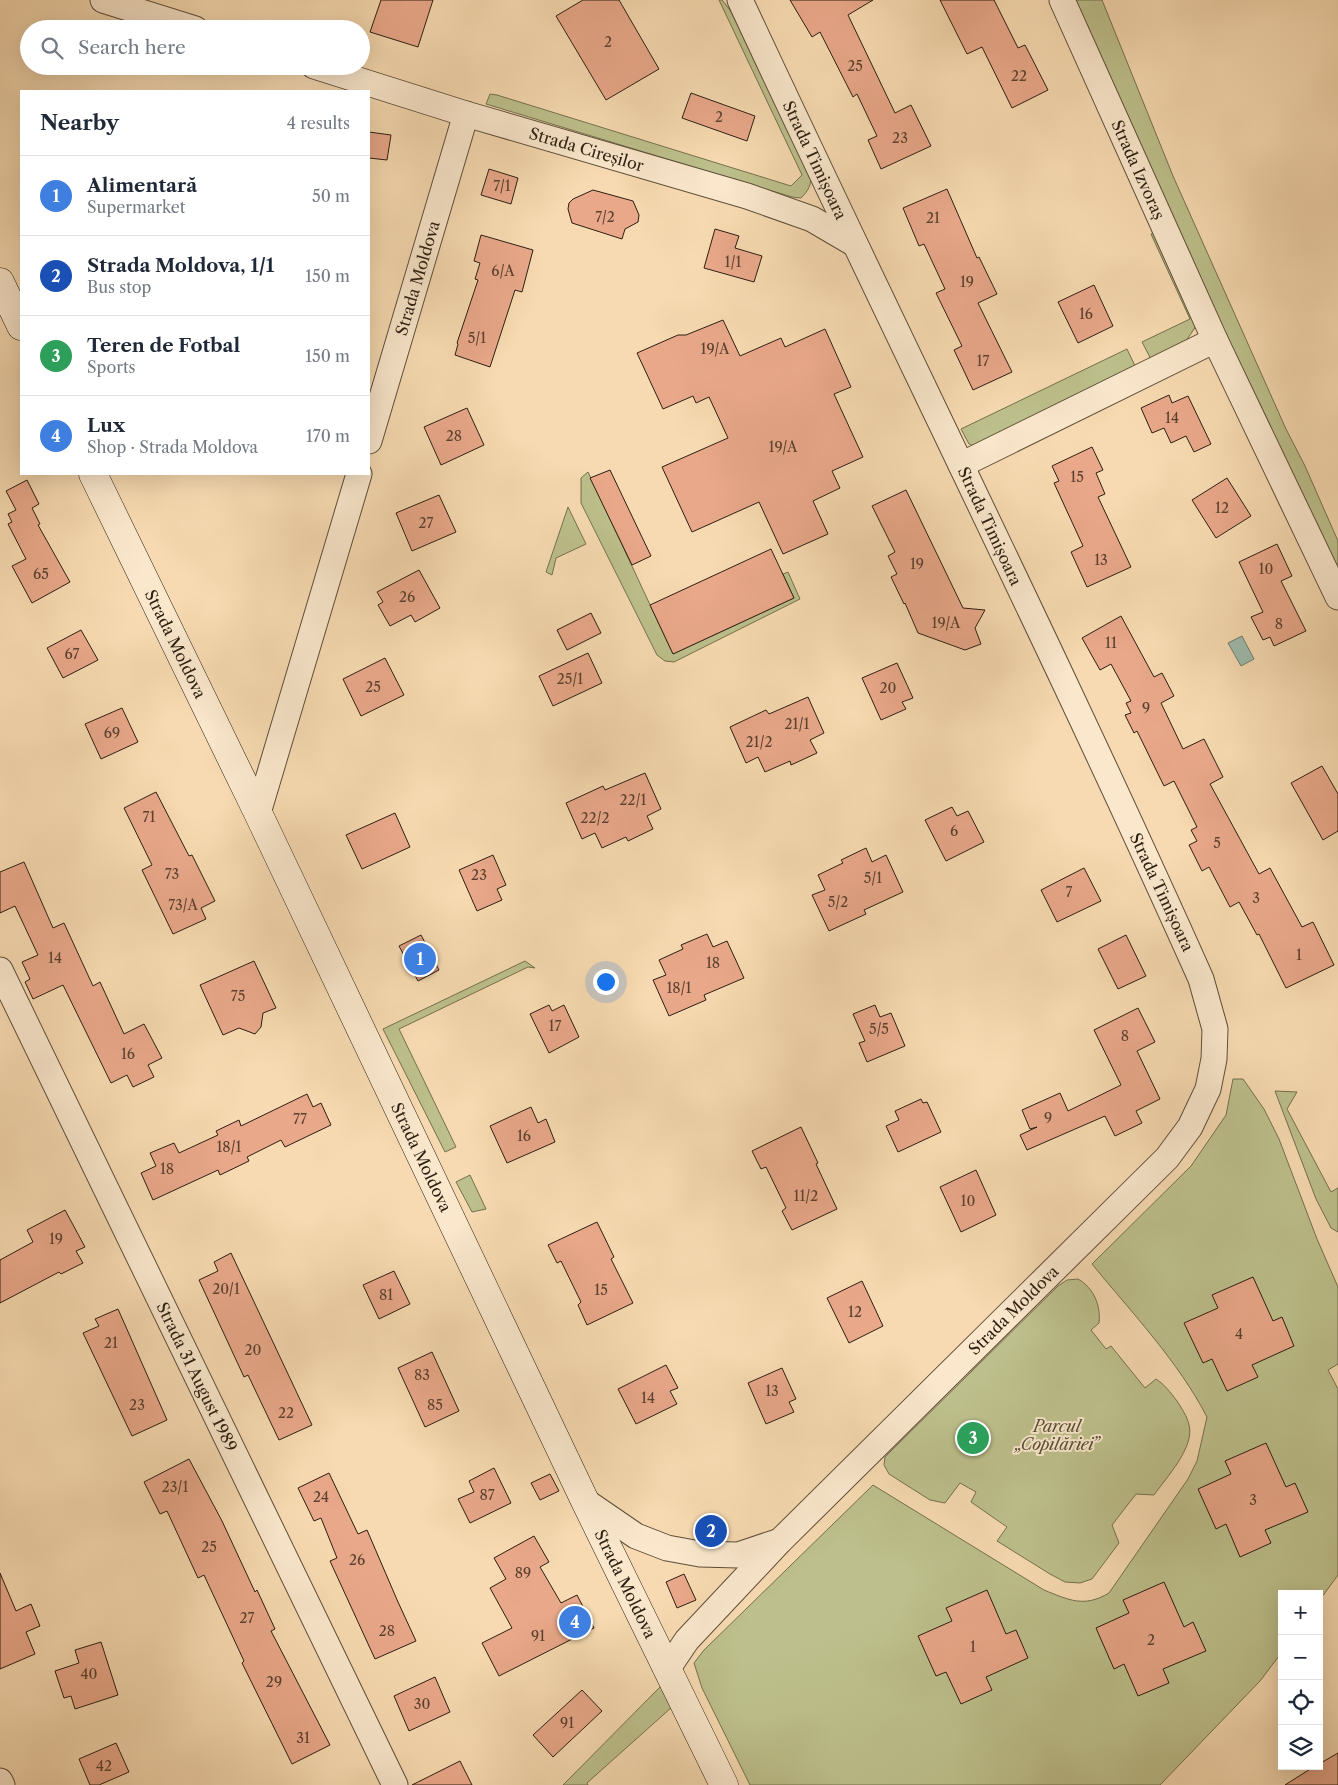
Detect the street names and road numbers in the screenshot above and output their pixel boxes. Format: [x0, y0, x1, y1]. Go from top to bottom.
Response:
street label: Strada Timișoara [779, 97, 852, 223]
street label: Strada Izvoraș [1107, 117, 1169, 223]
street label: Strada Cireșilor [527, 123, 647, 175]
street label: Strada Moldova [391, 218, 444, 338]
street label: Strada Timișoara [954, 463, 1027, 589]
street label: Strada Moldova [141, 586, 211, 702]
street label: Strada Timișoara [1126, 829, 1199, 955]
street label: Strada Moldova [387, 1099, 456, 1216]
street label: Strada Moldova [964, 1261, 1063, 1359]
street label: Strada 31 August 1989 [153, 1299, 242, 1455]
street label: Strada Moldova [590, 1526, 661, 1642]

